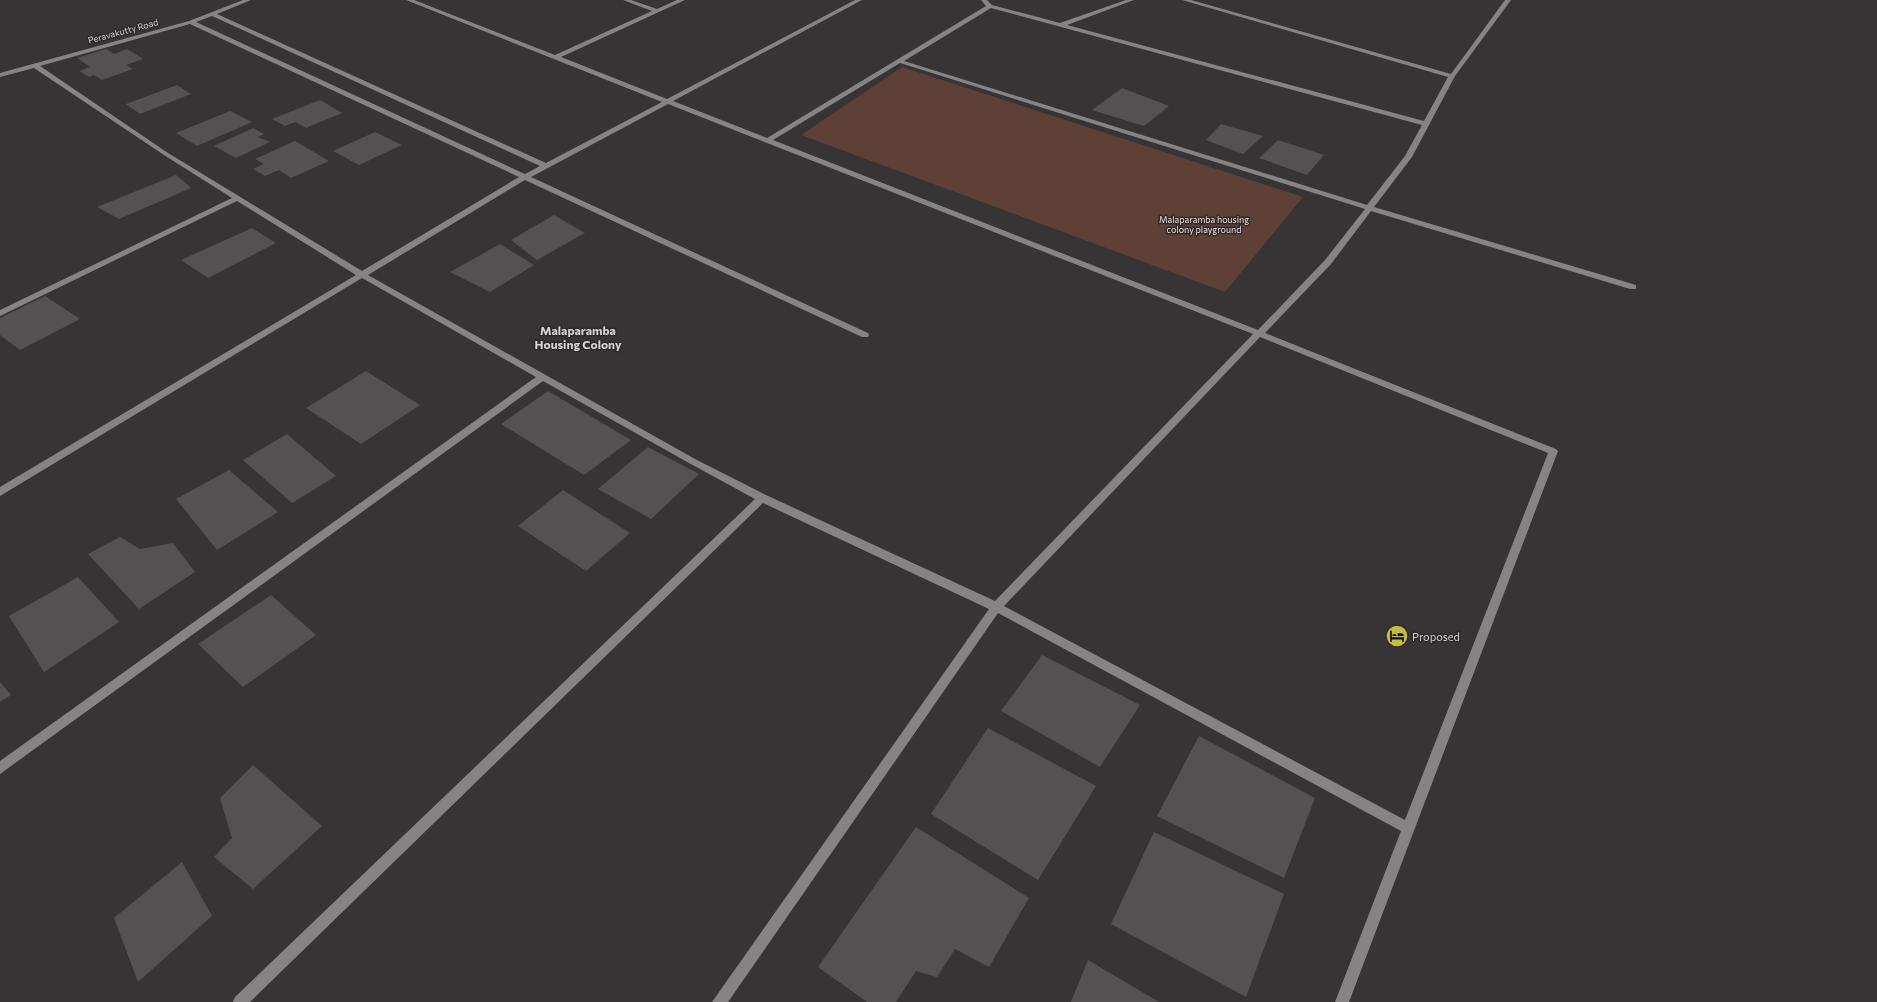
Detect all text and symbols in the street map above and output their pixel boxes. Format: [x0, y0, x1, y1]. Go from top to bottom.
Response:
street label: Peravakutty Road [87, 16, 159, 46]
park label: Malaparamba housing colony playground [1159, 214, 1249, 235]
district label: Malaparamba Housing Colony [535, 323, 622, 351]
hotel icon: Proposed [1384, 623, 1410, 649]
place label: Proposed [1412, 630, 1460, 643]

